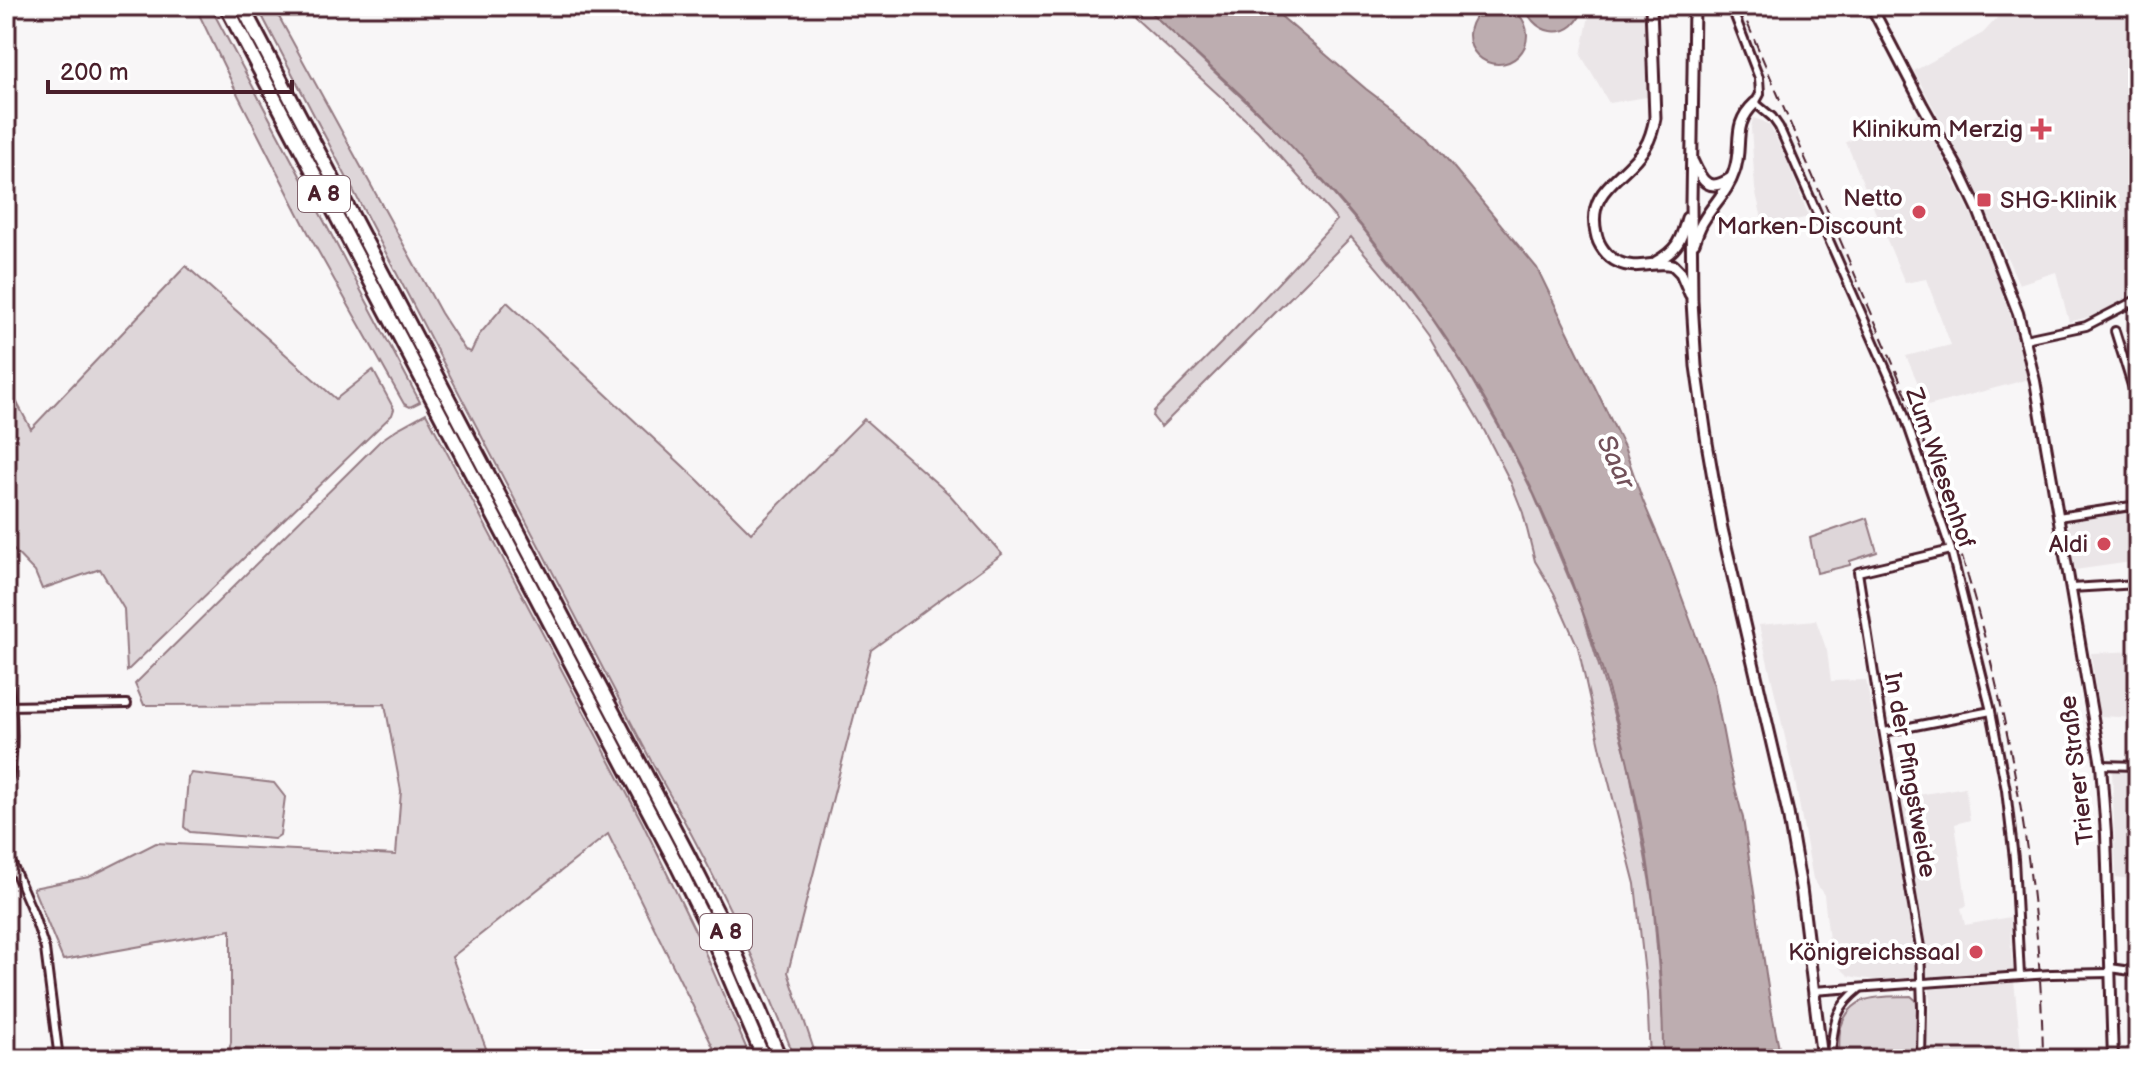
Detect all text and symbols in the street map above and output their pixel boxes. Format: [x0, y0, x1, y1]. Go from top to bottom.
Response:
scale bar [48, 44, 292, 94]
text: 200 m [60, 58, 129, 87]
place label: Klinikum Merzig [1851, 115, 2023, 144]
marker: Klinikum Merzig [2030, 118, 2052, 140]
road number: A 8 [298, 176, 350, 212]
place label: Netto Marken-Discount [1717, 184, 1904, 241]
place label: SHG-Klinik [2000, 186, 2116, 215]
marker: SHG-Klinik [1975, 191, 1993, 209]
marker: Netto Marken-Discount [1910, 203, 1928, 221]
street label: Zum Wiesenhof [1899, 383, 1981, 552]
water label: Saar [1589, 430, 1641, 495]
place label: Aldi [2049, 530, 2088, 559]
marker: Aldi [2095, 535, 2113, 553]
street label: In der Pfingstweide [1878, 670, 1942, 880]
street label: Trierer Straße [2053, 694, 2101, 846]
road number: A 8 [700, 914, 752, 950]
place label: Königreichssaal [1788, 938, 1960, 967]
marker: Königreichssaal [1967, 943, 1985, 961]

